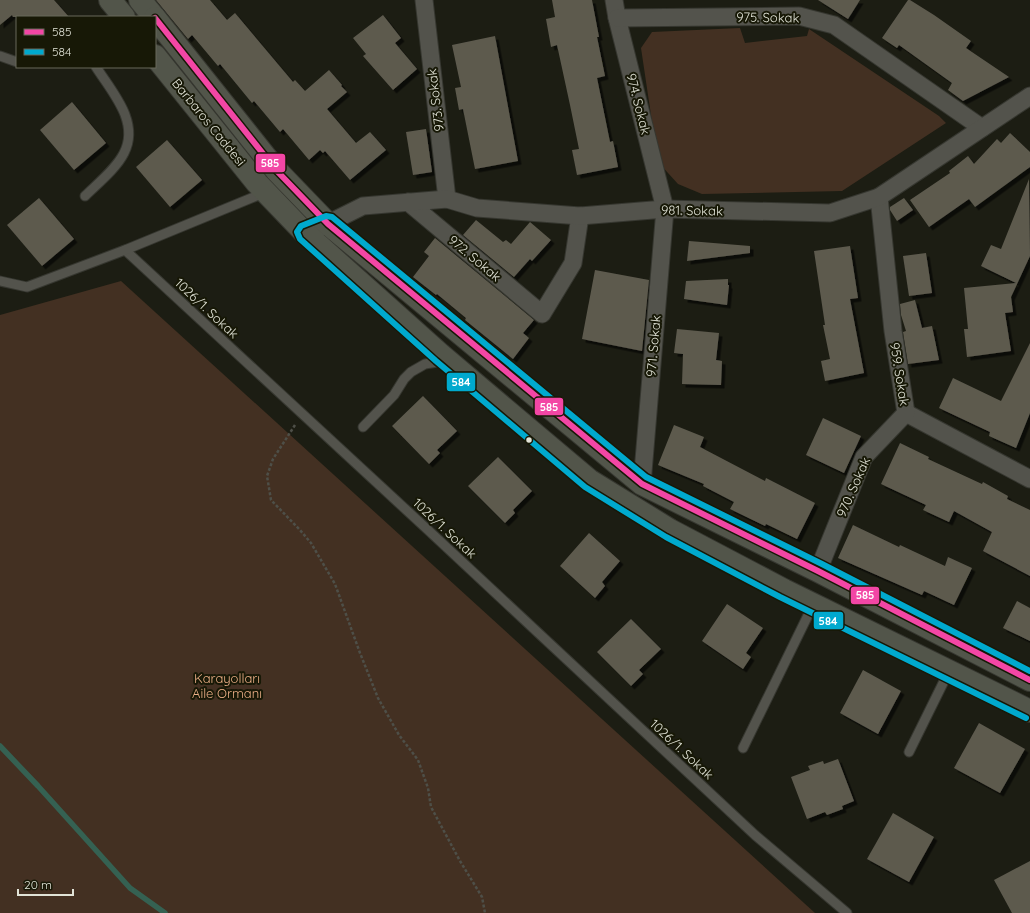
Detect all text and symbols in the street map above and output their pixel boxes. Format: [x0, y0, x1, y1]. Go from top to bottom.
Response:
street label: 975. Sokak [736, 8, 800, 26]
legend [16, 16, 156, 68]
text: 585 [52, 24, 72, 39]
text: 584 [52, 44, 71, 59]
street label: 973. Sokak [423, 68, 447, 132]
street label: 974. Sokak [624, 72, 654, 136]
street label: Barbaros Caddesi [169, 75, 249, 169]
line badge: 585 [255, 153, 286, 173]
text: 585 [261, 156, 279, 170]
street label: 981. Sokak [661, 201, 723, 219]
street label: 972. Sokak [446, 231, 505, 285]
street label: 1026/1. Sokak [172, 274, 242, 342]
street label: 971. Sokak [642, 315, 664, 377]
street label: 959. Sokak [887, 341, 913, 407]
line badge: 584 [446, 372, 476, 392]
text: 584 [452, 375, 471, 389]
line badge: 585 [534, 397, 564, 416]
text: 585 [540, 400, 558, 414]
unlabelled marker [524, 435, 534, 445]
street label: 970. Sokak [833, 454, 873, 520]
street label: 1026/1. Sokak [410, 494, 480, 562]
line badge: 585 [850, 586, 880, 605]
text: 585 [856, 588, 874, 602]
line badge: 584 [813, 611, 844, 630]
text: 584 [819, 614, 838, 628]
park label: Karayolları Aile Ormanı [192, 670, 262, 701]
street label: 1026/1. Sokak [647, 715, 717, 783]
scale bar [18, 871, 73, 897]
text: 20 m [24, 877, 52, 892]

